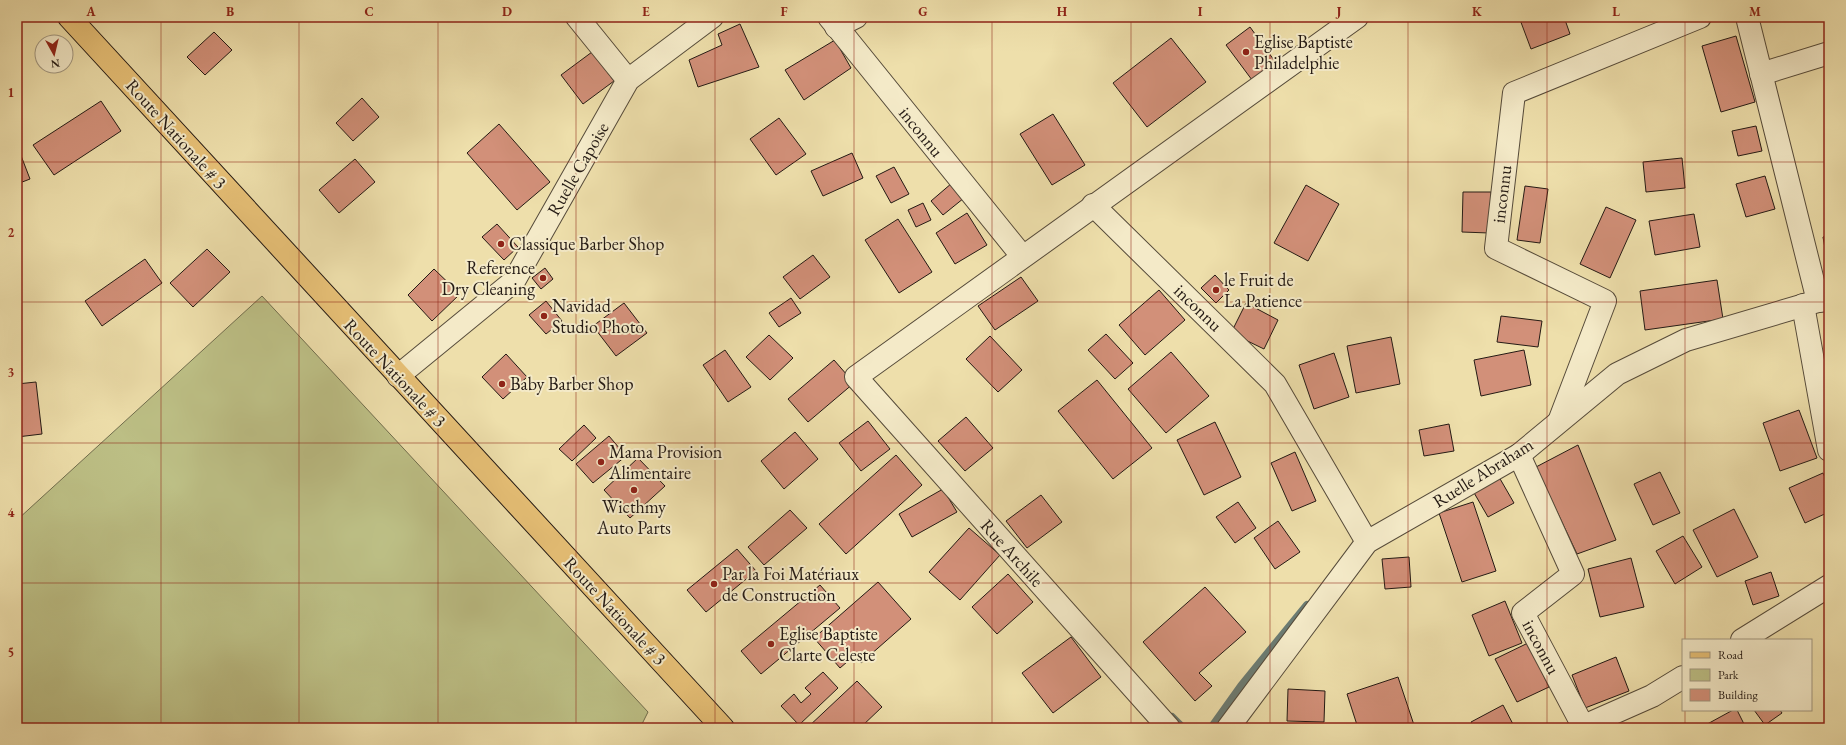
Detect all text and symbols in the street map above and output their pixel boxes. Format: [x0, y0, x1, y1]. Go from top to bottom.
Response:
text: A [85, 3, 96, 20]
text: B [226, 3, 234, 20]
text: C [364, 3, 374, 20]
text: D [502, 3, 512, 20]
text: E [642, 3, 650, 20]
text: F [780, 3, 788, 20]
text: G [918, 3, 928, 20]
text: H [1057, 3, 1068, 20]
text: I [1198, 3, 1203, 20]
text: J [1335, 3, 1342, 20]
text: K [1472, 3, 1483, 20]
text: L [1612, 3, 1620, 20]
text: M [1749, 3, 1761, 20]
place label: Eglise Baptiste Philadelphie [1254, 30, 1353, 74]
north arrow [34, 34, 74, 74]
marker: Eglise Baptiste Philadelphie [1241, 47, 1251, 57]
text: N [50, 56, 61, 71]
street label: Route Nationale # 3 [121, 74, 232, 193]
text: 1 [8, 84, 15, 101]
street label: inconnu [894, 102, 949, 162]
street label: Ruelle Capoise [542, 118, 614, 220]
street label: inconnu [1487, 163, 1517, 224]
text: 2 [8, 224, 15, 241]
place label: Classique Barber Shop [509, 232, 664, 255]
marker: Classique Barber Shop [496, 239, 506, 249]
place label: Reference Dry Cleaning [441, 256, 535, 300]
place label: le Fruit de La Patience [1224, 268, 1302, 312]
marker: Reference Dry Cleaning [538, 273, 548, 283]
street label: inconnu [1169, 279, 1228, 337]
marker: le Fruit de La Patience [1211, 285, 1221, 295]
place label: Navidad Studio Photo [552, 294, 644, 338]
marker: Navidad Studio Photo [539, 311, 549, 321]
street label: Route Nationale # 3 [339, 314, 452, 432]
text: 3 [8, 364, 15, 381]
place label: Baby Barber Shop [510, 372, 634, 395]
marker: Baby Barber Shop [497, 379, 507, 389]
street label: Ruelle Abraham [1428, 433, 1537, 513]
place label: Mama Provision Alimentaire [608, 440, 723, 484]
marker: Mama Provision Alimentaire [596, 457, 606, 467]
marker: Wicthmy Auto Parts [629, 485, 639, 495]
place label: Wicthmy Auto Parts [596, 495, 671, 539]
text: 4 [8, 504, 15, 521]
street label: Rue Archile [976, 514, 1049, 591]
street label: Route Nationale # 3 [559, 552, 672, 670]
place label: Par la Foi Matériaux de Construction [722, 562, 859, 606]
marker: Par la Foi Matériaux de Construction [709, 579, 719, 589]
street label: inconnu [1518, 616, 1566, 678]
place label: Eglise Baptiste Clarte Celeste [779, 622, 878, 666]
marker: Eglise Baptiste Clarte Celeste [766, 639, 776, 649]
legend [1682, 639, 1812, 711]
text: 5 [8, 644, 14, 661]
text: Road [1718, 647, 1744, 663]
text: Park [1718, 667, 1739, 683]
text: Building [1718, 687, 1759, 703]

